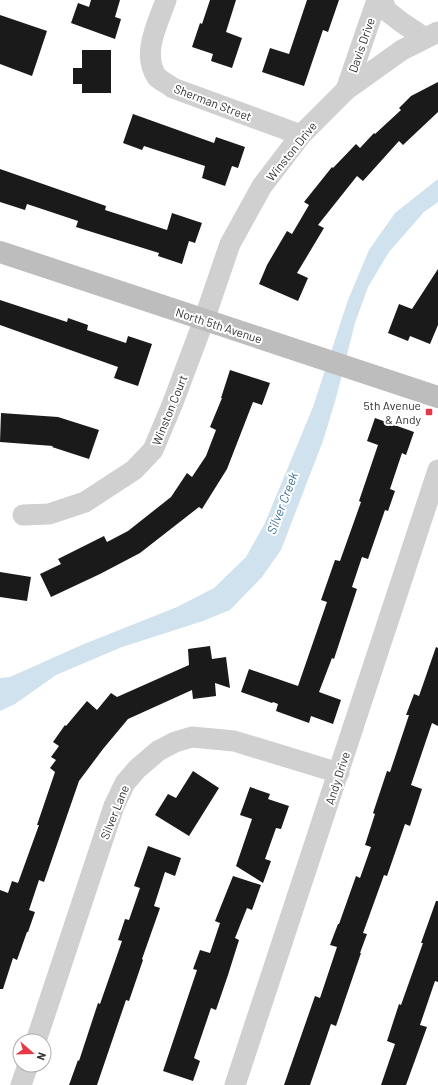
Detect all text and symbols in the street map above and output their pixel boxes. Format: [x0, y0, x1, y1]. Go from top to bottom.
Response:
street label: Davis Drive [345, 16, 377, 74]
street label: Sherman Street [172, 81, 254, 123]
street label: Winston Drive [263, 119, 319, 183]
street label: North 5th Avenue [174, 304, 264, 346]
street label: Winston Court [149, 373, 189, 447]
place label: 5th Avenue & Andy [363, 398, 421, 426]
marker: 5th Avenue & Andy [424, 407, 434, 417]
water label: Silver Creek [263, 469, 301, 536]
street label: Andy Drive [322, 750, 352, 806]
street label: Silver Lane [97, 783, 131, 841]
north arrow [12, 1033, 52, 1073]
text: N [35, 1051, 49, 1062]

